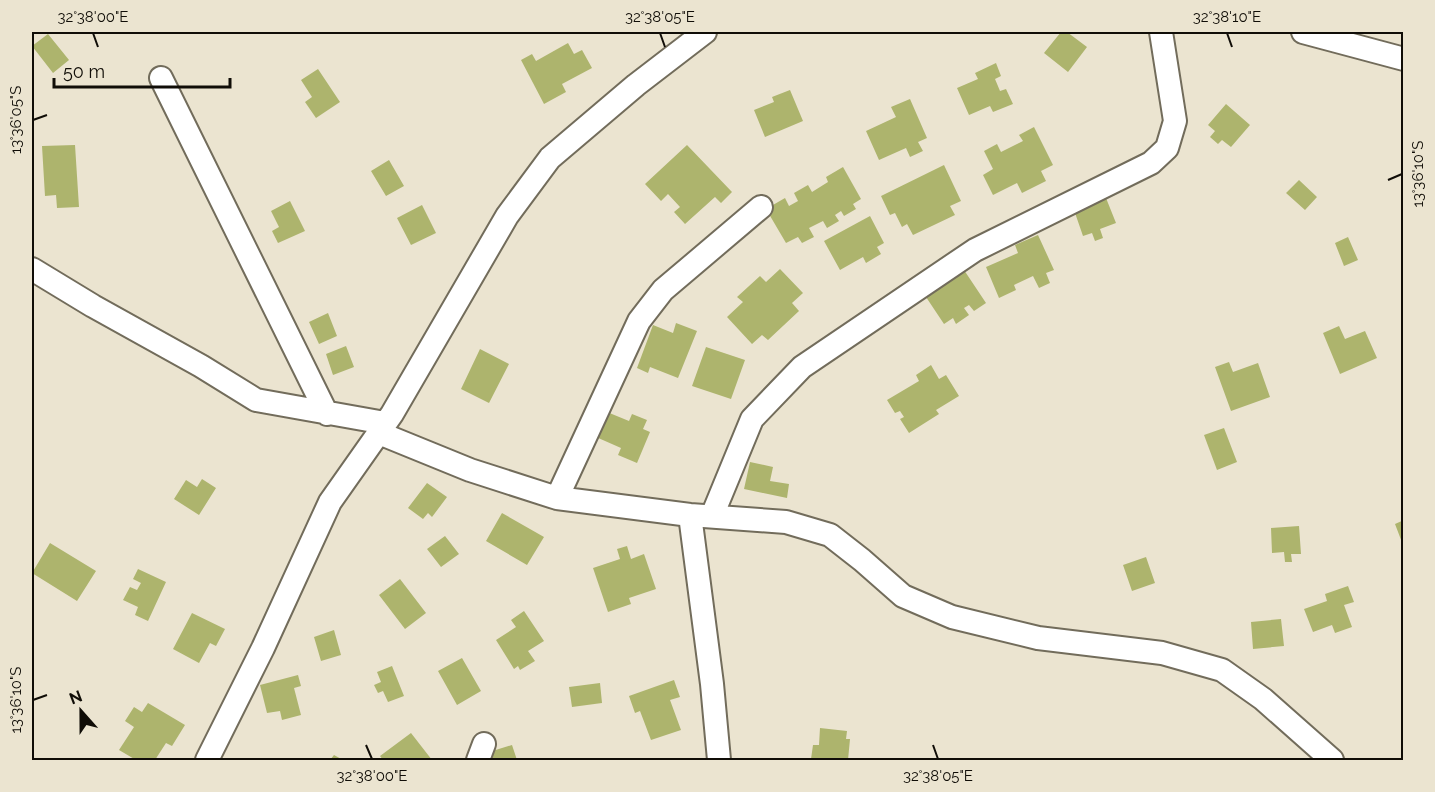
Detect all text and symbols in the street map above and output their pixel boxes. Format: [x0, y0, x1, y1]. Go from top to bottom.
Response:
text: 32°38'00"E [58, 8, 128, 26]
text: 32°38'05"E [625, 8, 695, 26]
text: 32°38'10"E [1193, 8, 1261, 26]
scale bar [54, 51, 230, 89]
text: 50 m [63, 61, 105, 82]
text: 13°36'05"S [7, 86, 25, 154]
text: 13°36'10"S [1409, 141, 1427, 207]
text: 13°36'10"S [7, 667, 25, 733]
north arrow [51, 681, 111, 741]
text: N [67, 686, 85, 709]
text: 32°38'00"E [337, 767, 407, 785]
text: 32°38'05"E [903, 767, 973, 785]

